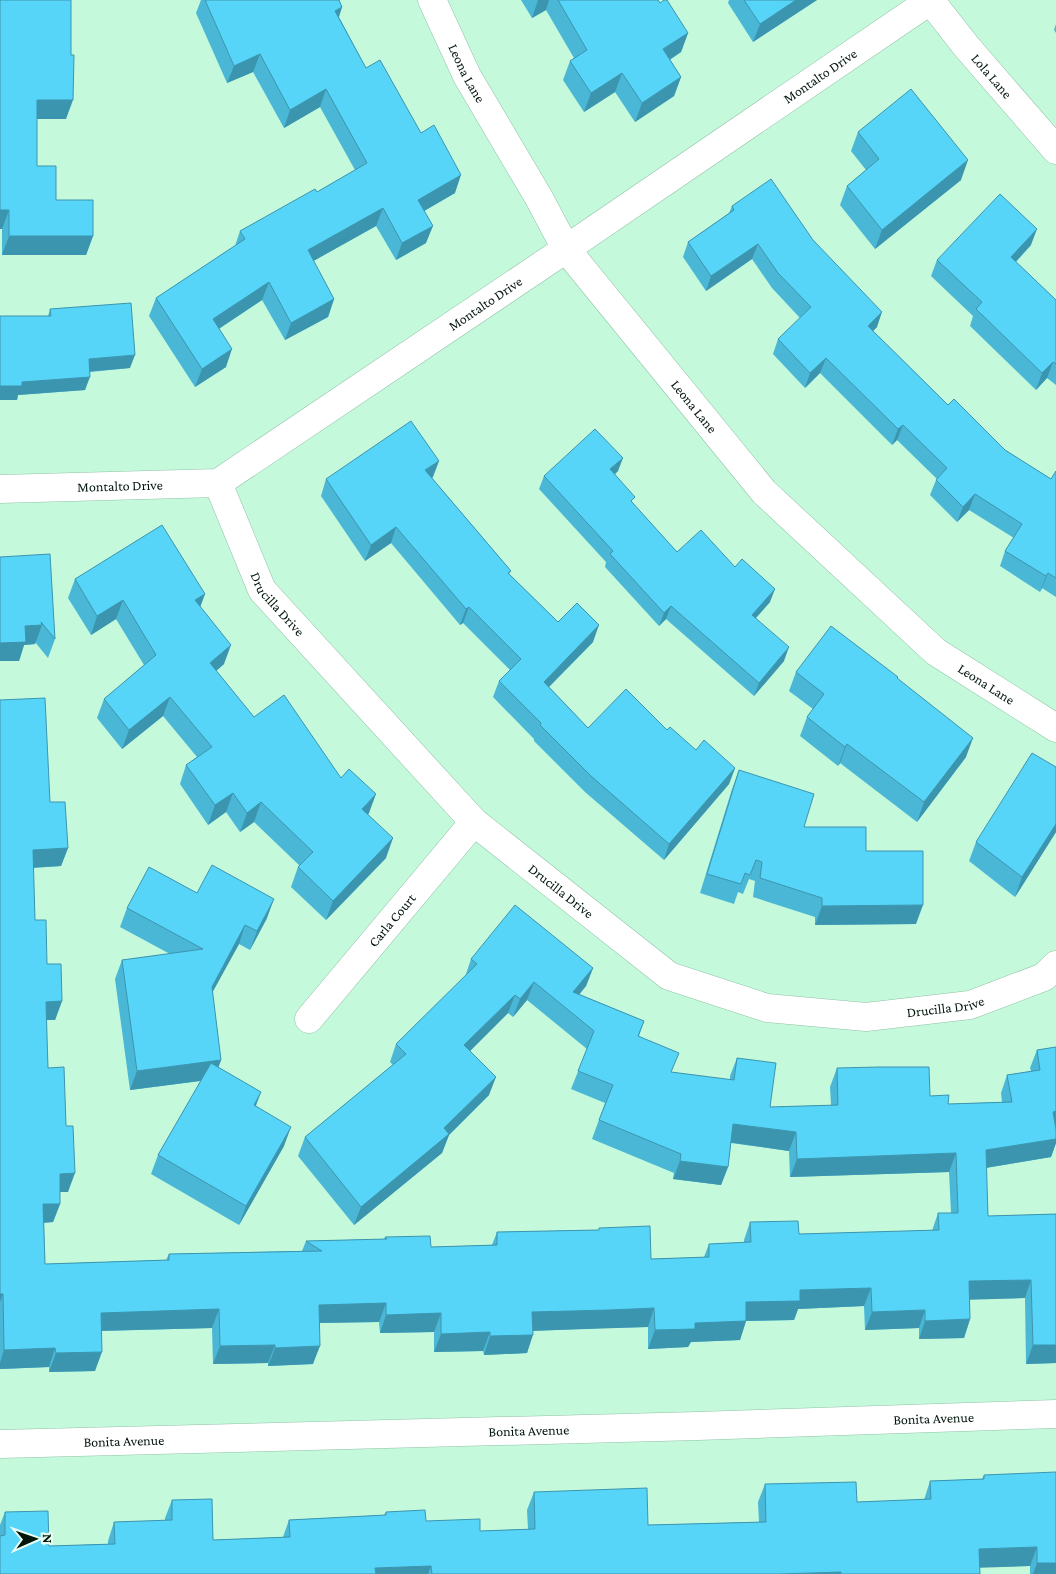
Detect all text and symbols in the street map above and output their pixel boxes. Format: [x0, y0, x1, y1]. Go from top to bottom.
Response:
street label: Leona Lane [445, 41, 489, 105]
street label: Montalto Drive [780, 45, 860, 106]
street label: Lola Lane [968, 50, 1016, 102]
street label: Montalto Drive [445, 273, 525, 334]
street label: Leona Lane [668, 377, 721, 436]
street label: Montalto Drive [77, 477, 163, 495]
street label: Drucilla Drive [247, 570, 308, 639]
street label: Leona Lane [955, 660, 1018, 708]
street label: Drucilla Drive [525, 860, 597, 921]
street label: Carla Court [365, 890, 419, 950]
street label: Drucilla Drive [906, 992, 986, 1020]
street label: Bonita Avenue [893, 1409, 974, 1427]
street label: Bonita Avenue [488, 1421, 569, 1439]
street label: Bonita Avenue [83, 1432, 165, 1450]
north arrow [10, 1514, 60, 1564]
text: N [40, 1533, 56, 1544]

